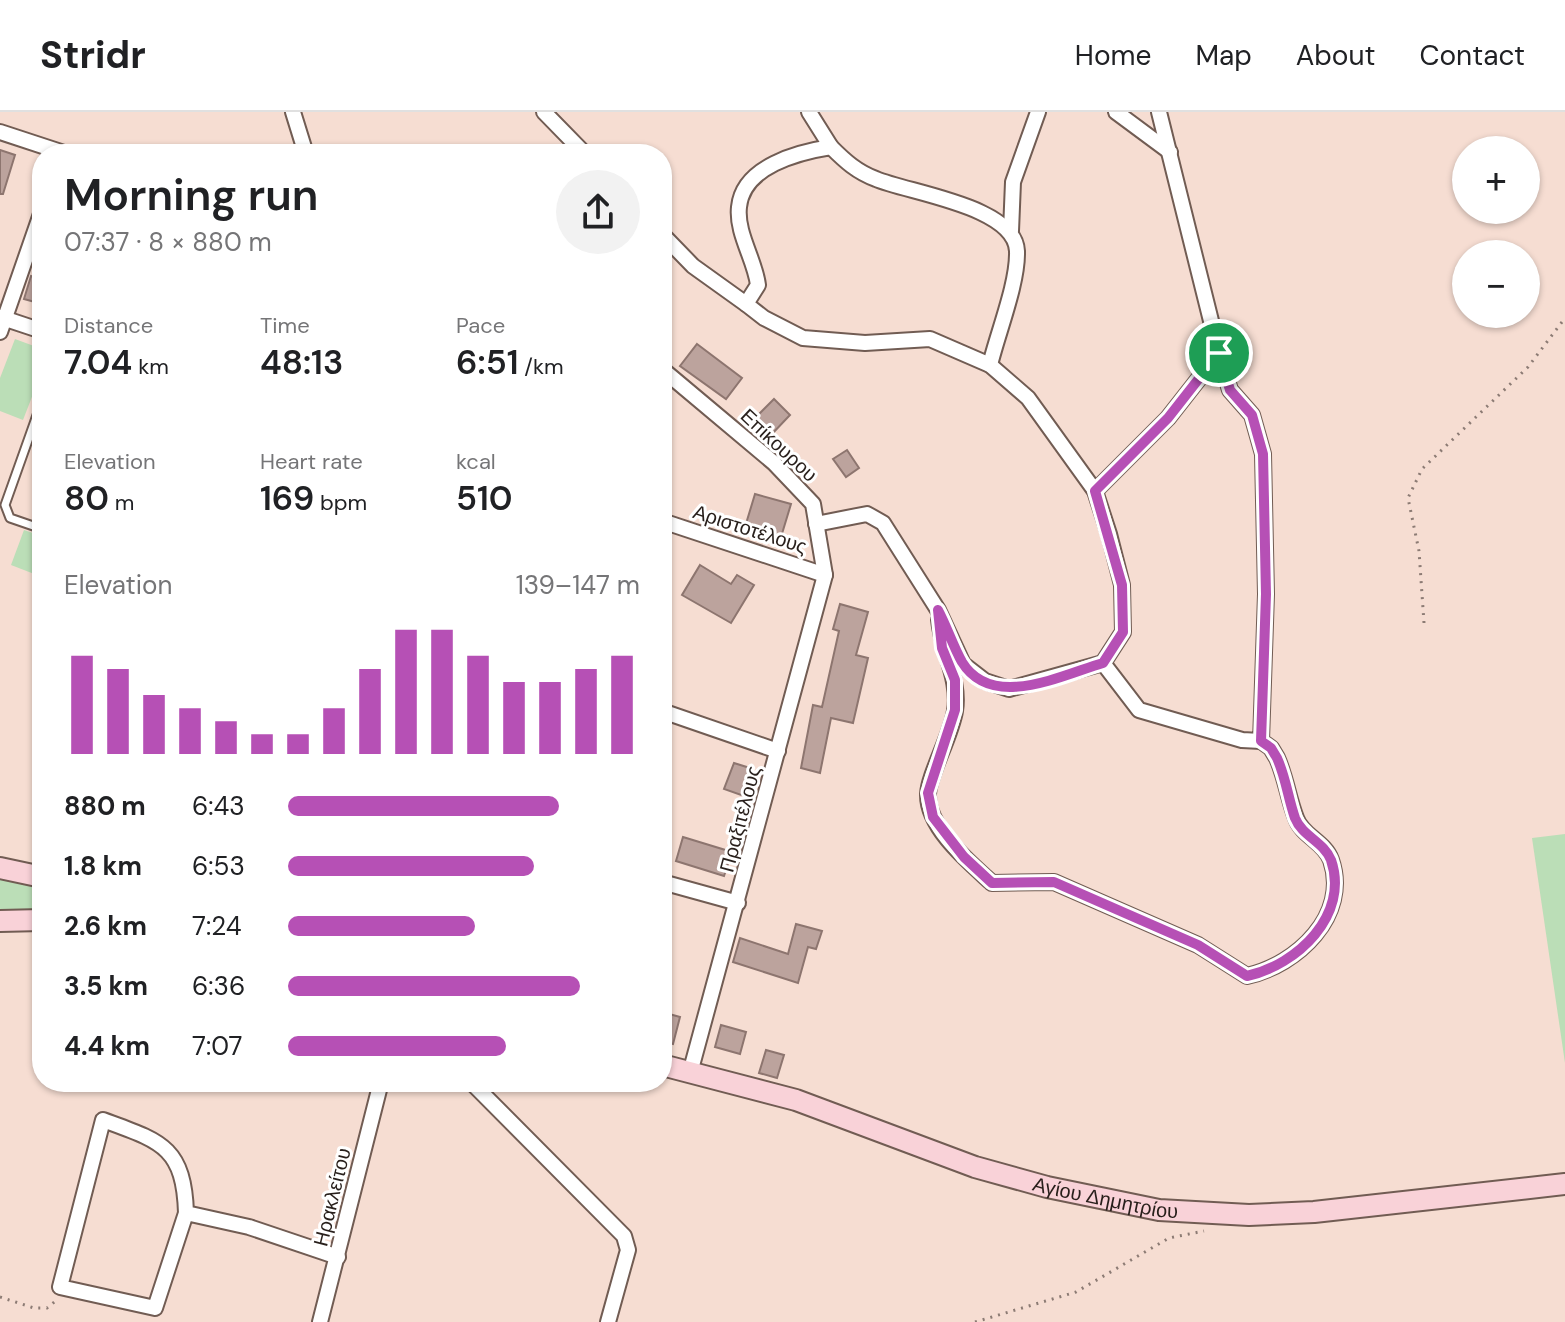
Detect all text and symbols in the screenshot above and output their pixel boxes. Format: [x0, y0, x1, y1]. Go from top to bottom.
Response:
text: Stridr [40, 30, 146, 80]
text: Home [1075, 37, 1151, 74]
text: Map [1195, 37, 1252, 74]
text: About [1296, 37, 1375, 74]
text: Contact [1419, 37, 1525, 74]
map controls [1452, 136, 1540, 328]
button: + [1452, 136, 1540, 224]
text: Morning run [64, 166, 318, 224]
button: share [556, 170, 640, 254]
text: 07:37 · 8 × 880 m [64, 225, 272, 259]
button: − [1452, 240, 1540, 328]
text: Distance [64, 311, 153, 340]
text: Time [260, 311, 310, 340]
text: Pace [456, 311, 505, 340]
pin [1185, 319, 1253, 387]
icon: arrive [1197, 331, 1241, 375]
text: 7.04 [64, 340, 132, 385]
text: 48:13 [260, 340, 343, 385]
text: 6:51 [456, 340, 519, 385]
text: km [132, 352, 169, 381]
text: /km [519, 352, 564, 381]
street label: Επίκουρου [735, 403, 823, 487]
text: Elevation [64, 447, 156, 476]
text: Heart rate [260, 447, 363, 476]
text: kcal [456, 447, 496, 476]
text: 80 [64, 476, 109, 521]
text: 169 [260, 476, 314, 521]
text: 510 [456, 476, 513, 521]
text: m [109, 488, 134, 517]
text: bpm [314, 488, 367, 517]
street label: Αριστοτέλους [690, 498, 811, 560]
text: Elevation [64, 568, 172, 602]
text: 139–147 m [516, 568, 640, 602]
street label: Πραξιτέλους [713, 763, 767, 875]
text: 880 m [64, 789, 146, 823]
text: 6:43 [192, 789, 245, 823]
text: 1.8 km [64, 849, 142, 883]
text: 6:53 [192, 849, 245, 883]
text: 2.6 km [64, 909, 147, 943]
text: 7:24 [192, 909, 241, 943]
text: 3.5 km [64, 969, 148, 1003]
text: 6:36 [192, 969, 245, 1003]
text: 4.4 km [64, 1029, 150, 1063]
text: 7:07 [192, 1029, 242, 1063]
street label: Ηρακλείτου [307, 1145, 357, 1249]
street label: Αγίου Δημητρίου [1030, 1171, 1179, 1224]

